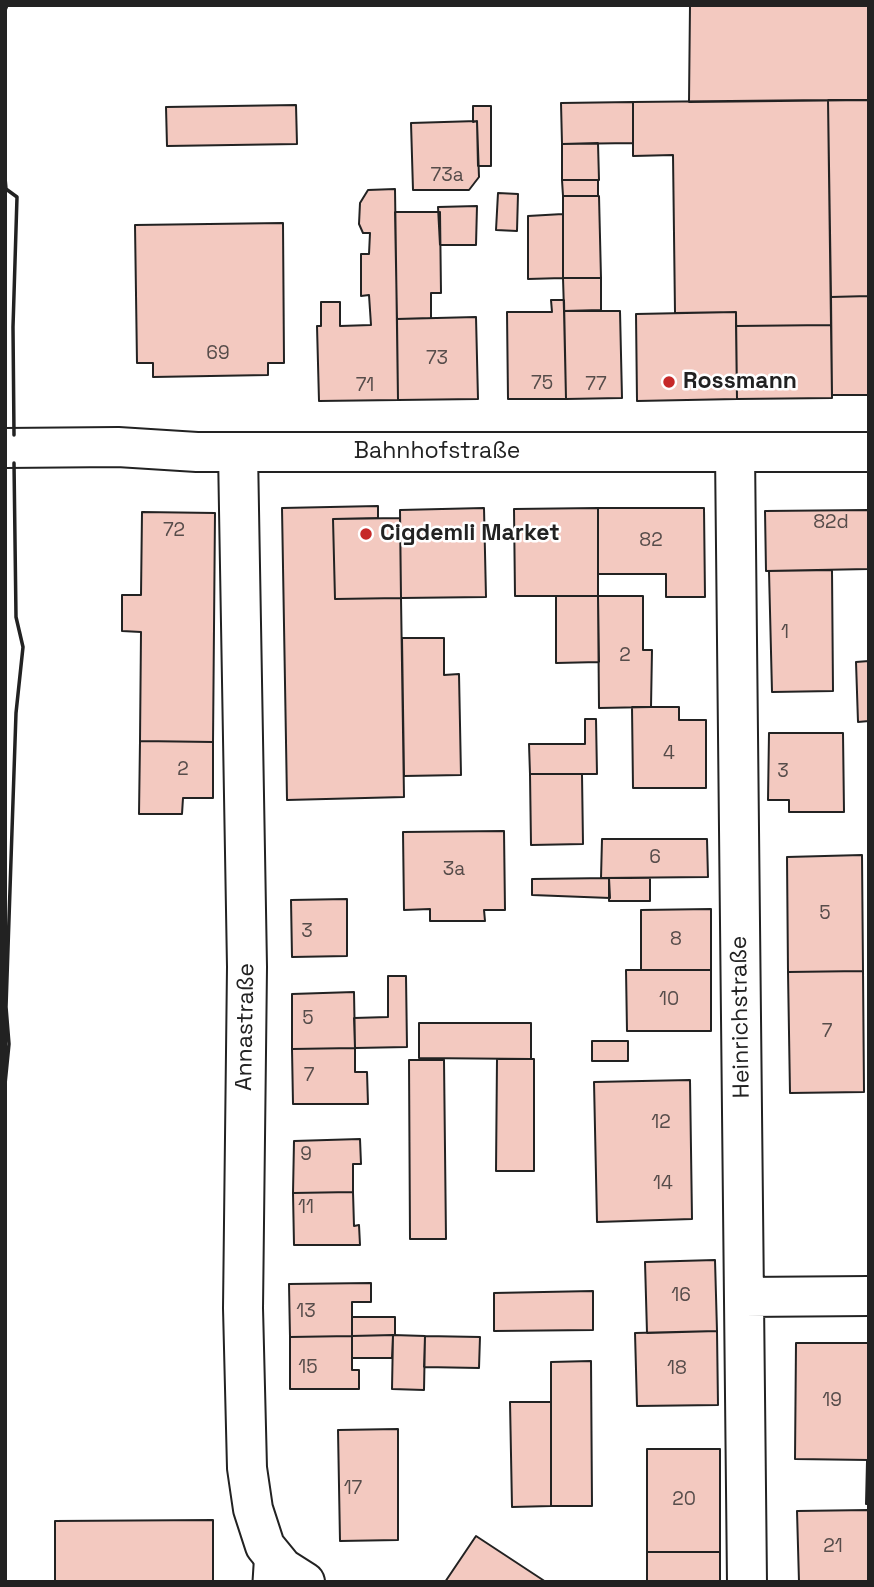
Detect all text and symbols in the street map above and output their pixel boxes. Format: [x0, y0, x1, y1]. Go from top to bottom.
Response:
house number: 73a [430, 165, 464, 187]
house number: 69 [206, 343, 230, 365]
house number: 73 [426, 348, 448, 370]
place label: Rossmann [683, 368, 797, 396]
house number: 75 [531, 373, 553, 395]
house number: 77 [585, 374, 607, 396]
marker: Rossmann [661, 374, 677, 390]
house number: 71 [356, 375, 374, 397]
street label: Bahnhofstraße [354, 438, 520, 466]
house number: 82d [813, 512, 849, 534]
house number: 72 [163, 520, 185, 542]
place label: Cigdemli Market [380, 520, 560, 548]
marker: Cigdemli Market [358, 526, 374, 542]
house number: 82 [639, 530, 663, 552]
house number: 1 [781, 622, 789, 644]
house number: 2 [619, 645, 631, 667]
house number: 4 [663, 743, 675, 765]
house number: 2 [177, 759, 189, 781]
house number: 3 [777, 761, 789, 783]
house number: 6 [649, 847, 661, 869]
house number: 3a [443, 859, 465, 881]
house number: 5 [819, 903, 831, 925]
house number: 3 [301, 921, 313, 943]
house number: 8 [670, 929, 682, 951]
street label: Heinrichstraße [726, 935, 756, 1099]
street label: Annastraße [231, 963, 261, 1091]
house number: 10 [659, 989, 679, 1011]
house number: 5 [302, 1008, 314, 1030]
house number: 7 [822, 1021, 832, 1043]
house number: 7 [304, 1065, 314, 1087]
house number: 12 [651, 1112, 671, 1134]
house number: 9 [300, 1144, 312, 1166]
house number: 14 [653, 1173, 673, 1195]
house number: 11 [298, 1197, 314, 1219]
house number: 16 [671, 1285, 691, 1307]
house number: 13 [296, 1301, 316, 1323]
house number: 15 [298, 1357, 318, 1379]
house number: 18 [667, 1358, 687, 1380]
house number: 19 [822, 1390, 842, 1412]
house number: 17 [344, 1478, 362, 1500]
house number: 20 [672, 1489, 696, 1511]
house number: 21 [823, 1536, 843, 1558]

